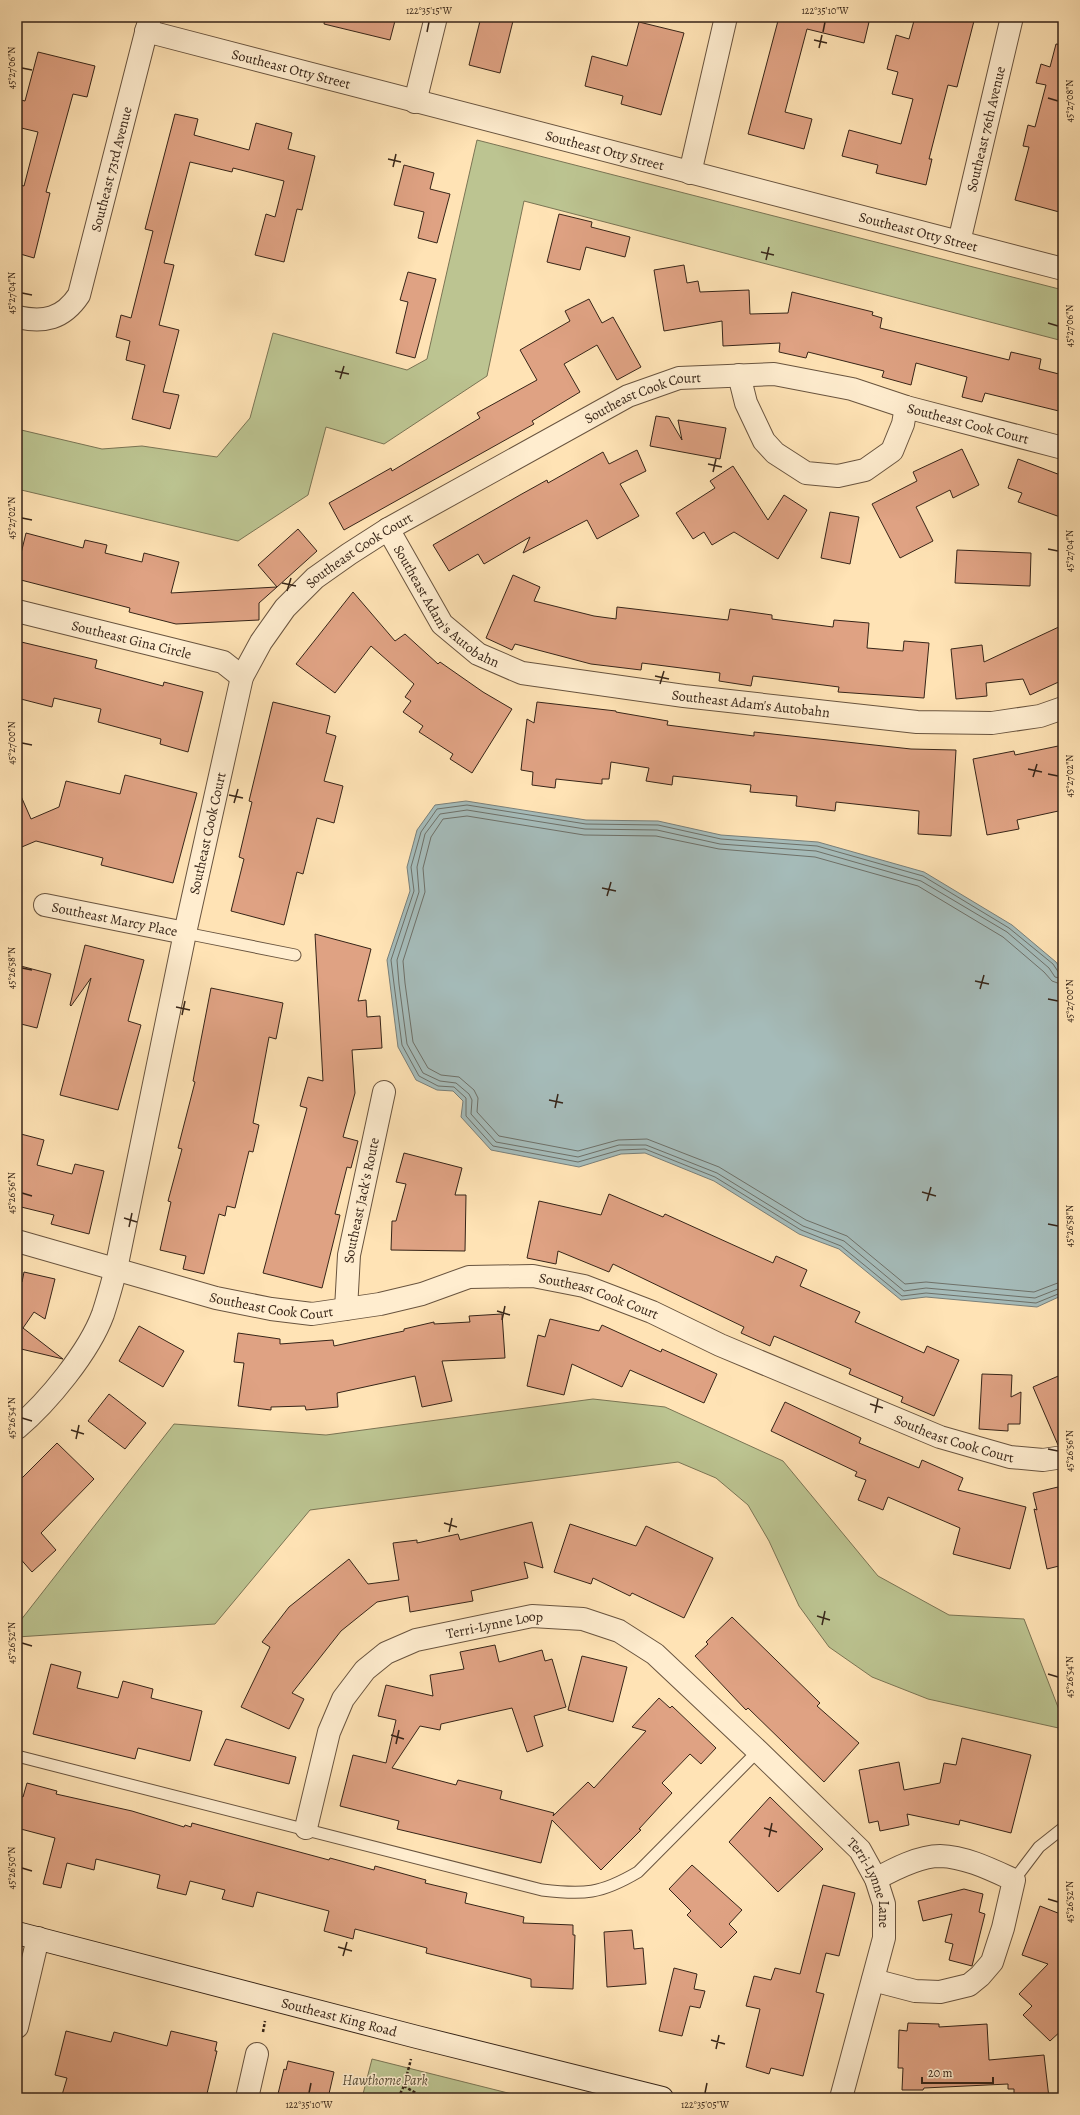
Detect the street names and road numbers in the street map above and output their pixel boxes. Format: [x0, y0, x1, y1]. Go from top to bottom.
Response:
street label: Southeast Otty Street [230, 44, 353, 93]
street label: Southeast 76th Avenue [962, 64, 1010, 194]
street label: Southeast 73rd Avenue [86, 104, 136, 234]
street label: Southeast Otty Street [543, 126, 667, 175]
street label: Southeast Otty Street [857, 207, 980, 256]
street label: Southeast Cook Court [581, 368, 702, 428]
street label: Southeast Cook Court [905, 398, 1031, 448]
street label: Southeast Cook Court [301, 508, 416, 592]
street label: Southeast Adam's Autobahn [389, 541, 503, 672]
street label: Southeast Gina Circle [70, 615, 194, 663]
street label: Southeast Adam's Autobahn [671, 685, 831, 722]
street label: Southeast Cook Court [184, 770, 230, 896]
street label: Southeast Marcy Place [50, 897, 179, 941]
street label: Southeast Jack's Route [339, 1136, 383, 1264]
street label: Southeast Cook Court [537, 1268, 662, 1324]
street label: Southeast Cook Court [207, 1287, 335, 1324]
street label: Southeast Cook Court [892, 1409, 1015, 1467]
street label: Terri-Lynne Loop [444, 1606, 544, 1643]
street label: Terri-Lynne Lane [843, 1833, 894, 1928]
street label: Southeast King Road [279, 1993, 400, 2041]

